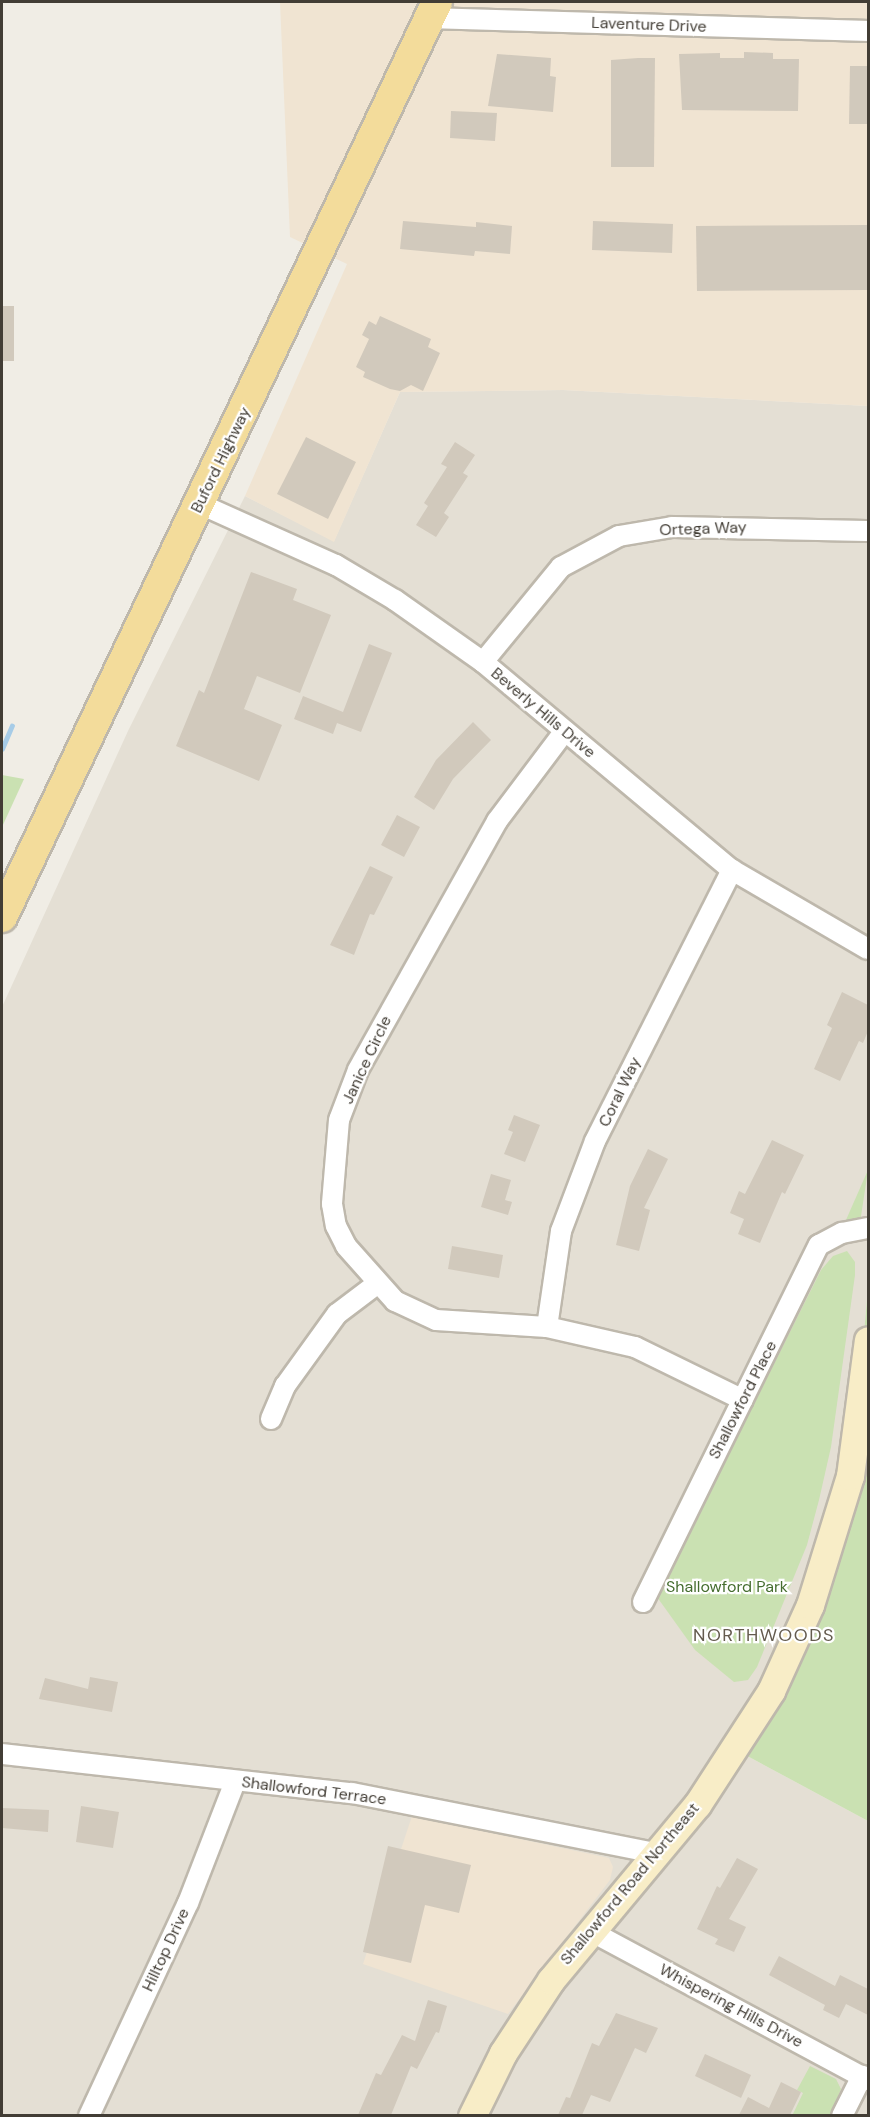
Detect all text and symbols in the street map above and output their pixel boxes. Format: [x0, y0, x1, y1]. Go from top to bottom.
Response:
street label: Laventure Drive [591, 13, 707, 37]
street label: Buford Highway [187, 404, 255, 516]
street label: Ortega Way [659, 518, 747, 540]
street label: Beverly Hills Drive [487, 664, 599, 762]
street label: Janice Circle [338, 1013, 396, 1107]
street label: Coral Way [595, 1054, 645, 1130]
street label: Shallowford Place [705, 1338, 781, 1462]
park label: Shallowford Park [666, 1577, 788, 1597]
district label: NORTHWOODS [693, 1624, 835, 1646]
street label: Shallowford Terrace [241, 1773, 387, 1809]
street label: Shallowford Road Northeast [557, 1799, 703, 1969]
street label: Hilltop Drive [138, 1905, 194, 1995]
street label: Whispering Hills Drive [656, 1960, 806, 2052]

